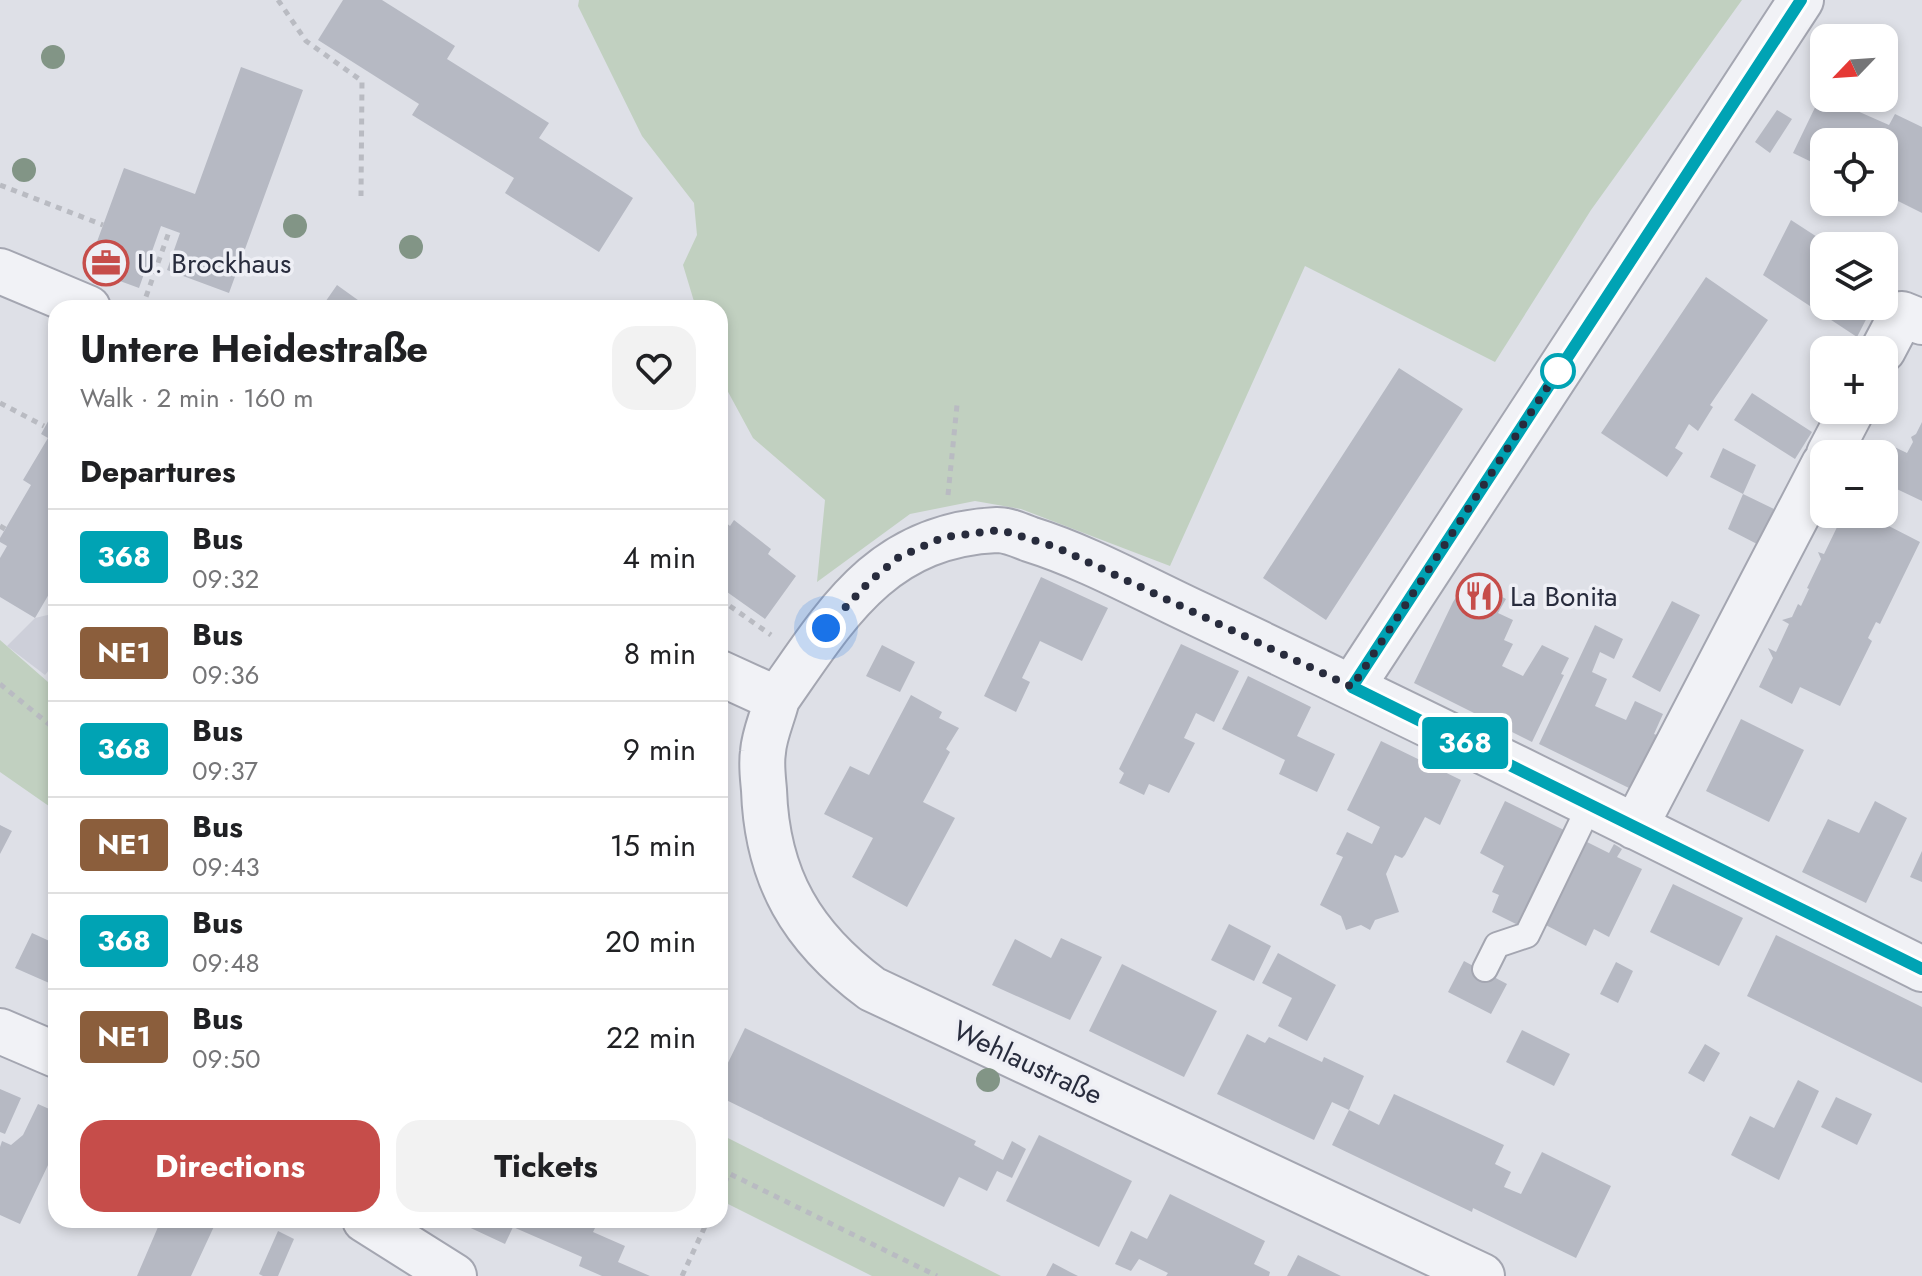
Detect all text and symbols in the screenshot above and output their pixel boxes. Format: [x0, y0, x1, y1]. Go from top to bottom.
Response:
north arrow [1810, 24, 1898, 112]
map controls [1810, 24, 1898, 528]
button: locate [1810, 128, 1898, 216]
button: layers [1810, 232, 1898, 320]
office icon: U. Brockhaus [82, 239, 130, 287]
place label: U. Brockhaus [137, 243, 291, 284]
text: Untere Heidestraße [80, 321, 428, 376]
button: heart [612, 326, 696, 410]
button: + [1810, 336, 1898, 424]
unlabelled marker [1541, 354, 1575, 388]
text: Walk · 2 min · 160 m [80, 379, 314, 417]
button: − [1810, 440, 1898, 528]
text: Departures [80, 450, 236, 493]
text: Bus [192, 517, 243, 560]
text: 368 [97, 536, 151, 577]
text: 4 min [623, 536, 696, 579]
text: 09:32 [192, 560, 259, 598]
restaurant icon: La Bonita [1455, 572, 1503, 620]
place label: La Bonita [1510, 576, 1618, 617]
your location [806, 608, 846, 648]
text: Bus [192, 613, 243, 656]
text: NE1 [97, 632, 151, 673]
text: 8 min [624, 632, 696, 675]
text: 09:36 [192, 656, 260, 694]
text: Bus [192, 709, 243, 752]
line badge: 368 [1419, 717, 1511, 769]
text: 368 [1438, 722, 1492, 763]
text: 368 [97, 728, 151, 769]
text: 9 min [623, 728, 696, 771]
text: 09:37 [192, 752, 258, 790]
text: Bus [192, 805, 243, 848]
text: NE1 [97, 824, 151, 865]
text: 15 min [610, 824, 696, 867]
text: 09:43 [192, 848, 260, 886]
text: Bus [192, 901, 243, 944]
text: 368 [97, 920, 151, 961]
text: 20 min [605, 920, 696, 963]
text: 09:48 [192, 944, 260, 982]
text: Bus [192, 997, 243, 1040]
street label: Wehlaustraße [946, 1010, 1109, 1115]
text: NE1 [97, 1016, 151, 1057]
text: 22 min [606, 1016, 696, 1059]
text: 09:50 [192, 1040, 261, 1078]
button: Directions [80, 1120, 380, 1212]
button: Tickets [396, 1120, 696, 1212]

